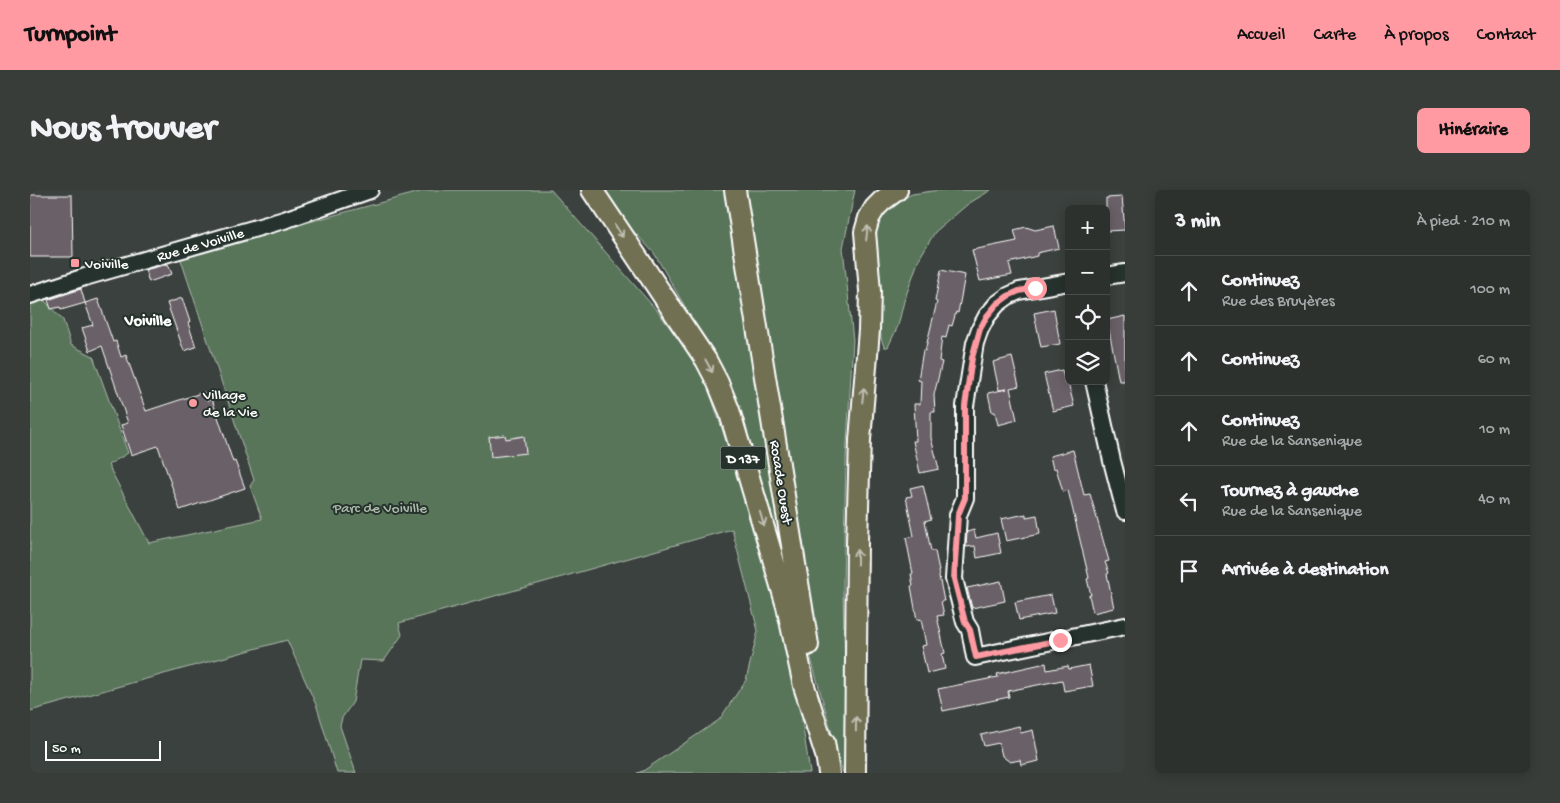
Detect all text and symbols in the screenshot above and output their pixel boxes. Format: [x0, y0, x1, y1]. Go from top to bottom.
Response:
text: Turnpoint [25, 21, 116, 50]
text: Accueil [1237, 25, 1285, 46]
text: Carte [1313, 25, 1356, 46]
text: À propos [1384, 25, 1449, 46]
text: Contact [1477, 25, 1535, 46]
button: Itinéraire [1417, 108, 1530, 153]
text: Nous trouver [30, 110, 216, 151]
map controls [1065, 205, 1110, 385]
button: + [1065, 205, 1110, 250]
text: 3 min [1175, 210, 1220, 235]
text: À pied · 210 m [1417, 213, 1510, 232]
one-way arrow [614, 223, 624, 237]
street label: Rue de Voiville [155, 225, 246, 267]
one-way arrow [862, 225, 872, 241]
button: − [1065, 250, 1110, 295]
place label: Voiville [84, 256, 129, 274]
marker: Voiville [69, 257, 81, 269]
text: Continuez [1222, 270, 1299, 293]
route start [1024, 277, 1047, 300]
icon: ahead [1175, 277, 1203, 305]
text: 100 m [1470, 281, 1510, 300]
text: Rue des Bruyères [1222, 293, 1335, 312]
button: locate [1065, 295, 1110, 340]
district label: Voiville [124, 313, 172, 332]
button: layers [1065, 340, 1110, 385]
icon: ahead [1175, 347, 1203, 375]
text: Continuez [1222, 349, 1299, 372]
text: 60 m [1478, 351, 1510, 370]
one-way arrow [705, 358, 714, 373]
place label: Village de la Vie [202, 387, 258, 422]
one-way arrow [858, 387, 868, 403]
marker: Village de la Vie [187, 397, 199, 409]
text: Continuez [1222, 410, 1299, 433]
icon: ahead [1175, 417, 1203, 445]
text: 10 m [1479, 421, 1510, 440]
text: Rue de la Sansenique [1222, 433, 1362, 452]
street label: Rocade Ouest [765, 439, 796, 527]
road number: D 137 [720, 446, 766, 470]
text: Tournez à gauche [1222, 480, 1358, 503]
icon: left [1175, 487, 1203, 515]
text: 40 m [1478, 491, 1510, 510]
park label: Parc de Voiville [332, 500, 427, 518]
text: Rue de la Sansenique [1222, 503, 1362, 522]
one-way arrow [758, 511, 767, 527]
one-way arrow [853, 549, 862, 565]
icon: arrive [1175, 557, 1203, 585]
text: Arrivée à destination [1222, 559, 1388, 582]
route end [1049, 629, 1072, 652]
one-way arrow [852, 717, 861, 733]
scale bar [45, 738, 161, 761]
text: 50 m [52, 741, 81, 758]

